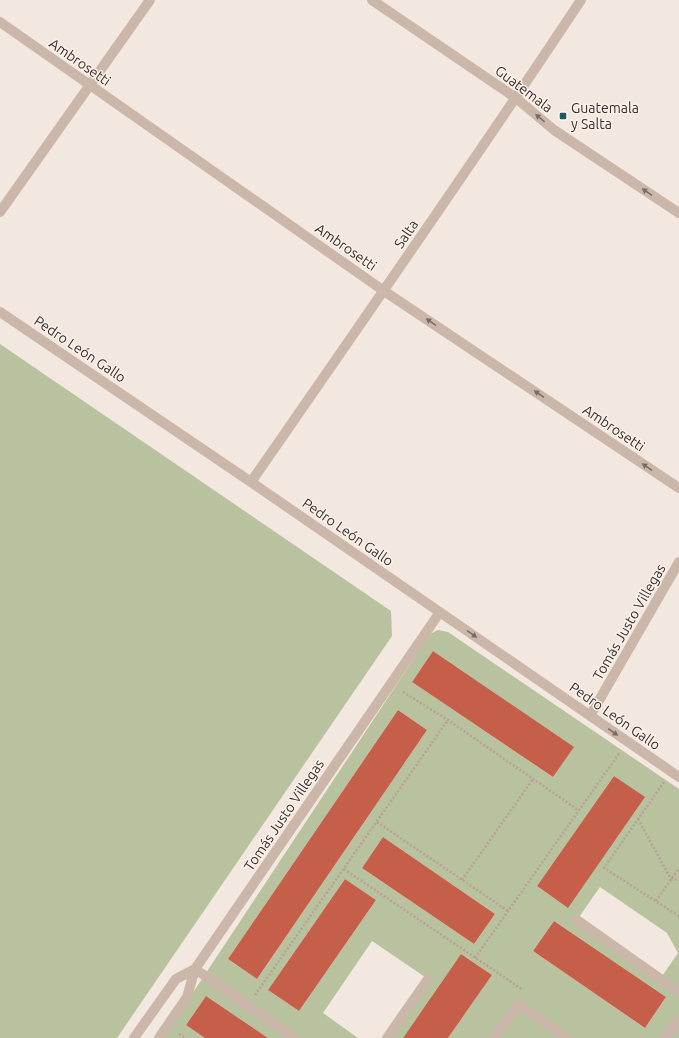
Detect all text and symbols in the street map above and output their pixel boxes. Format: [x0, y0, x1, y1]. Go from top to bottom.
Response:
street label: Ambrosetti [46, 35, 114, 89]
street label: Guatemala [492, 62, 556, 116]
place label: Guatemala y Salta [571, 100, 639, 132]
marker: Guatemala y Salta [558, 111, 568, 121]
one-way arrow [534, 113, 545, 122]
one-way arrow [641, 188, 652, 195]
street label: Salta [391, 217, 421, 251]
street label: Ambrosetti [312, 220, 380, 274]
street label: Pedro León Gallo [31, 312, 129, 386]
one-way arrow [426, 318, 436, 326]
one-way arrow [534, 390, 544, 398]
street label: Ambrosetti [580, 401, 648, 455]
one-way arrow [641, 463, 652, 471]
street label: Pedro León Gallo [300, 495, 396, 569]
street label: Tomás Justo Villegas [589, 561, 669, 683]
one-way arrow [467, 630, 477, 638]
street label: Pedro León Gallo [567, 679, 663, 753]
one-way arrow [608, 728, 619, 736]
street label: Tomás Justo Villegas [241, 756, 327, 874]

